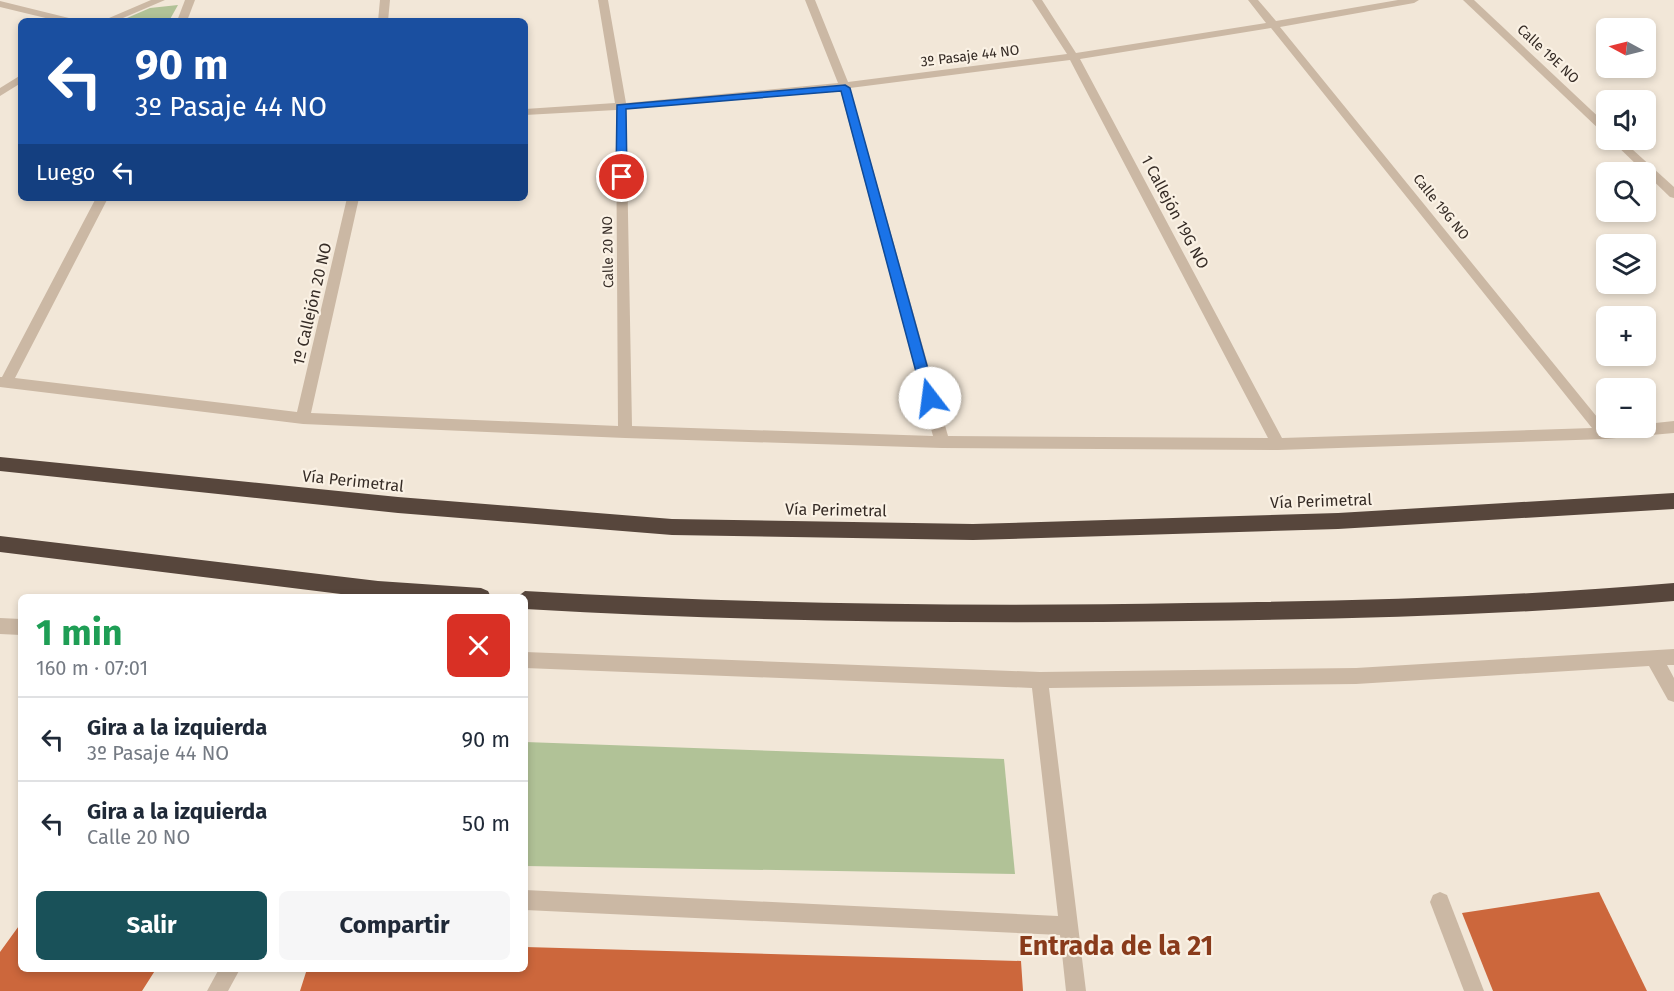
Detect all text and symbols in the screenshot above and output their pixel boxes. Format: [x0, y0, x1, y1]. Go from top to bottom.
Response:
north arrow [1596, 18, 1656, 78]
map controls [1596, 18, 1656, 438]
street label: Calle 19E NO [1513, 21, 1583, 87]
text: 90 m [135, 40, 229, 90]
street label: 3º Pasaje 44 NO [920, 41, 1020, 71]
icon: left [36, 42, 114, 120]
button: sound [1596, 90, 1656, 150]
text: 3º Pasaje 44 NO [135, 91, 327, 123]
pin [596, 151, 647, 202]
street label: 1 Callejón 19G NO [1137, 152, 1213, 272]
icon: left [107, 156, 140, 189]
text: Luego [36, 159, 95, 186]
icon: arrive [605, 160, 638, 193]
button: search [1596, 162, 1656, 222]
street label: Calle 19G NO [1409, 171, 1473, 243]
street label: Calle 20 NO [599, 216, 617, 288]
button: layers [1596, 234, 1656, 294]
street label: 1º Callejón 20 NO [289, 241, 335, 367]
button: + [1596, 306, 1656, 366]
position arrow [898, 366, 962, 430]
button: − [1596, 378, 1656, 438]
street label: Vía Perimetral [301, 466, 405, 496]
street label: Vía Perimetral [1270, 490, 1373, 512]
street label: Vía Perimetral [785, 500, 887, 520]
text: 1 min [36, 611, 123, 655]
button: close [447, 614, 510, 677]
text: 160 m · 07:01 [36, 656, 148, 680]
text: Gira a la izquierda [87, 714, 267, 741]
icon: left [36, 723, 69, 756]
text: 90 m [461, 726, 510, 753]
text: 3º Pasaje 44 NO [87, 741, 229, 765]
text: Gira a la izquierda [87, 798, 267, 825]
icon: left [36, 807, 69, 840]
text: 50 m [462, 810, 510, 837]
text: Calle 20 NO [87, 825, 190, 849]
button: Salir [36, 891, 267, 960]
button: Compartir [279, 891, 510, 960]
district label: Entrada de la 21 [1019, 930, 1213, 962]

